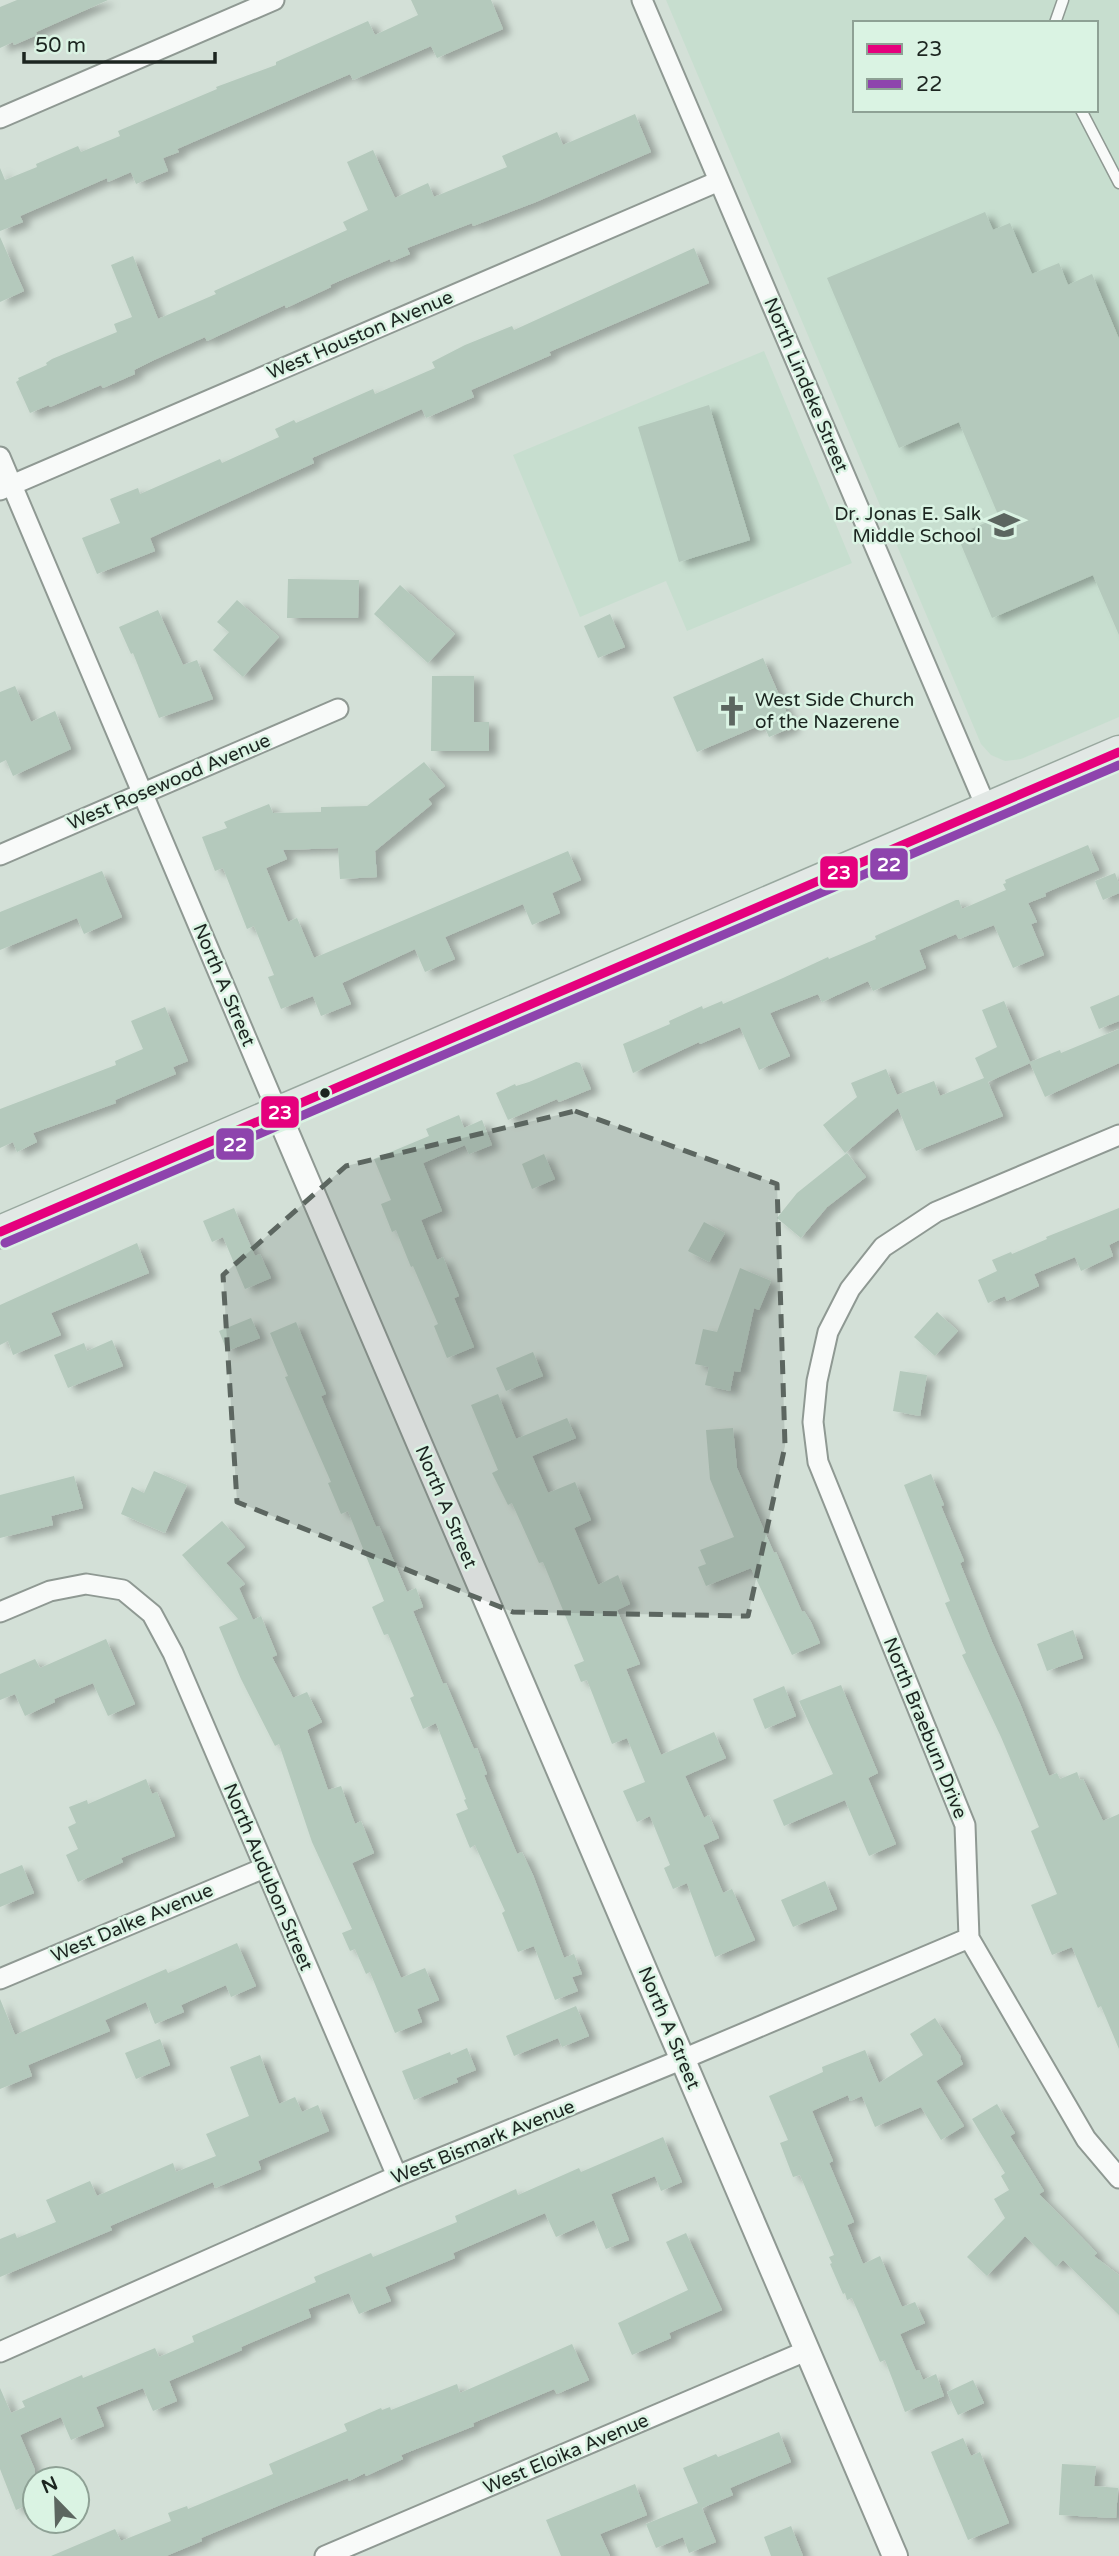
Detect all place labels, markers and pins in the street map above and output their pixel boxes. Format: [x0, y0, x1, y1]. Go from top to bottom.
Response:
place label: Dr. Jonas E. Salk Middle School [834, 503, 981, 547]
school or university icon: Dr. Jonas E. Salk Middle School [987, 508, 1021, 542]
place label: West Side Church of the Nazerene [755, 689, 914, 733]
church icon: West Side Church of the Nazerene [715, 694, 749, 728]
unlabelled marker [318, 1086, 332, 1100]

